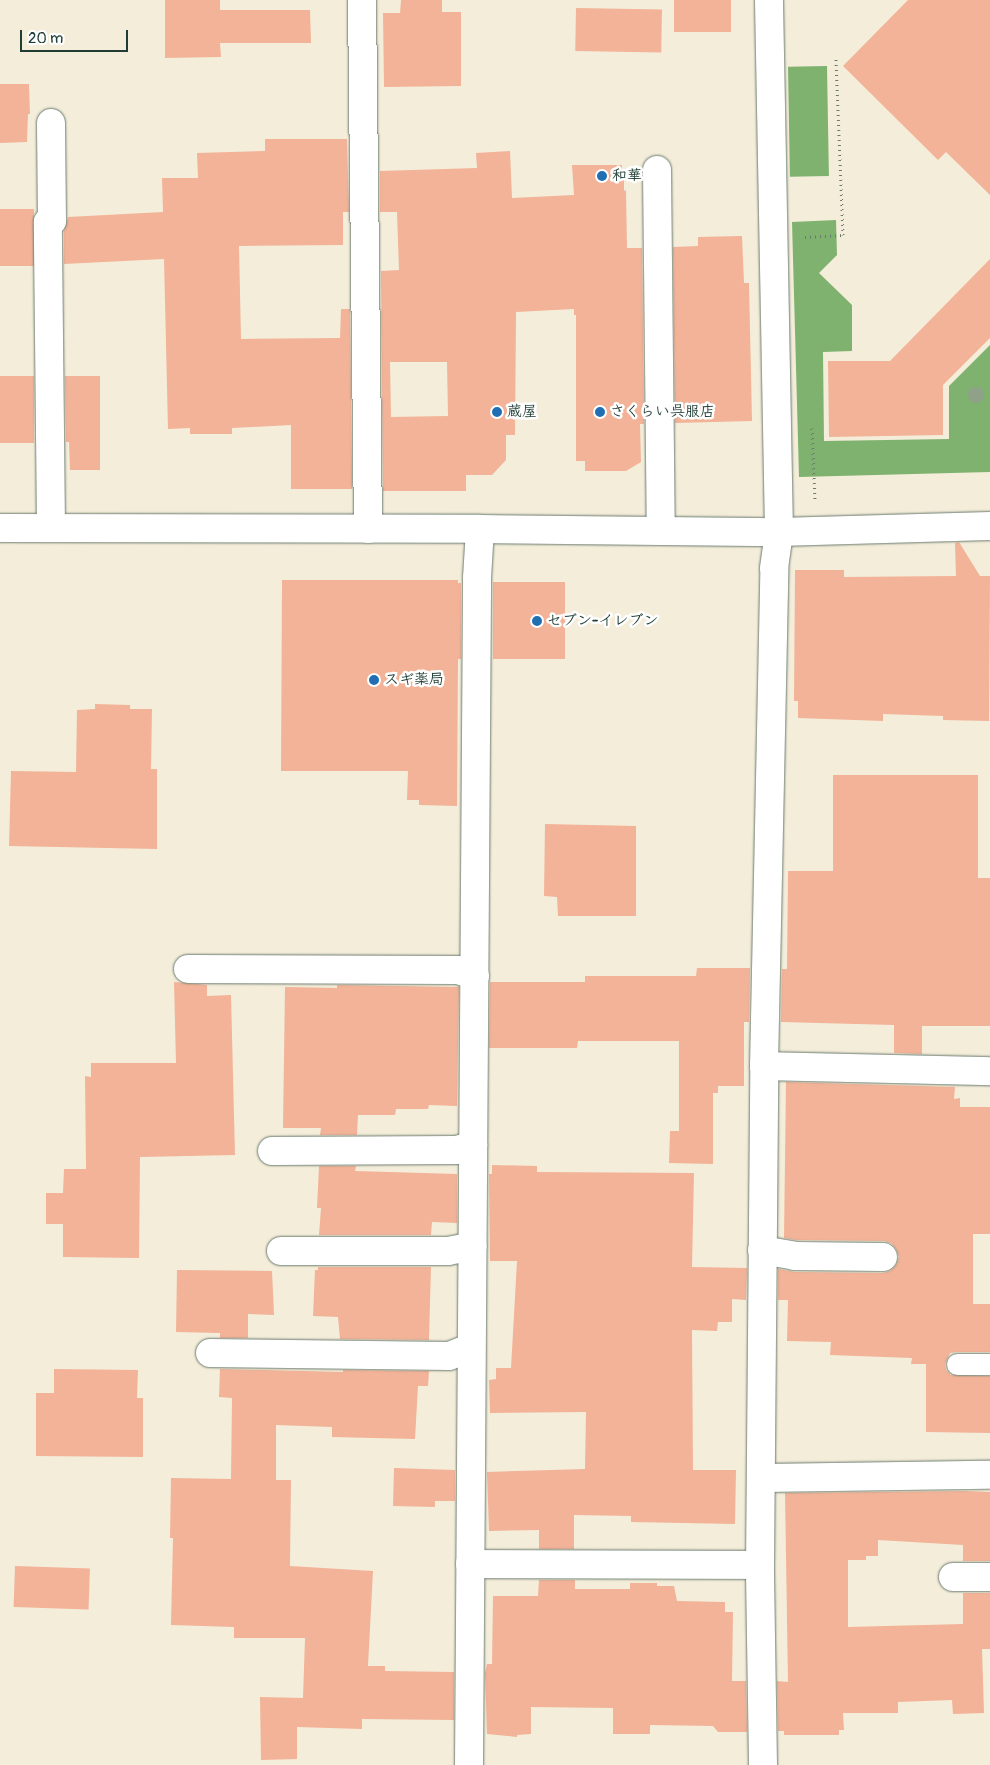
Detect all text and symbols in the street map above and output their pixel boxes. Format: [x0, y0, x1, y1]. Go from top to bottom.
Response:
scale bar [22, 20, 130, 52]
text: 20 m [28, 29, 63, 48]
place label: 和華 [612, 167, 642, 185]
marker: 和華 [596, 170, 608, 182]
place label: 蔵屋 [507, 403, 537, 421]
place label: さくらい呉服店 [610, 403, 715, 421]
marker: 蔵屋 [491, 406, 503, 418]
marker: さくらい呉服店 [594, 406, 606, 418]
place label: セブン-イレブン [547, 612, 658, 630]
marker: セブン-イレブン [531, 615, 543, 627]
place label: スギ薬局 [384, 671, 444, 689]
marker: スギ薬局 [368, 674, 380, 686]

